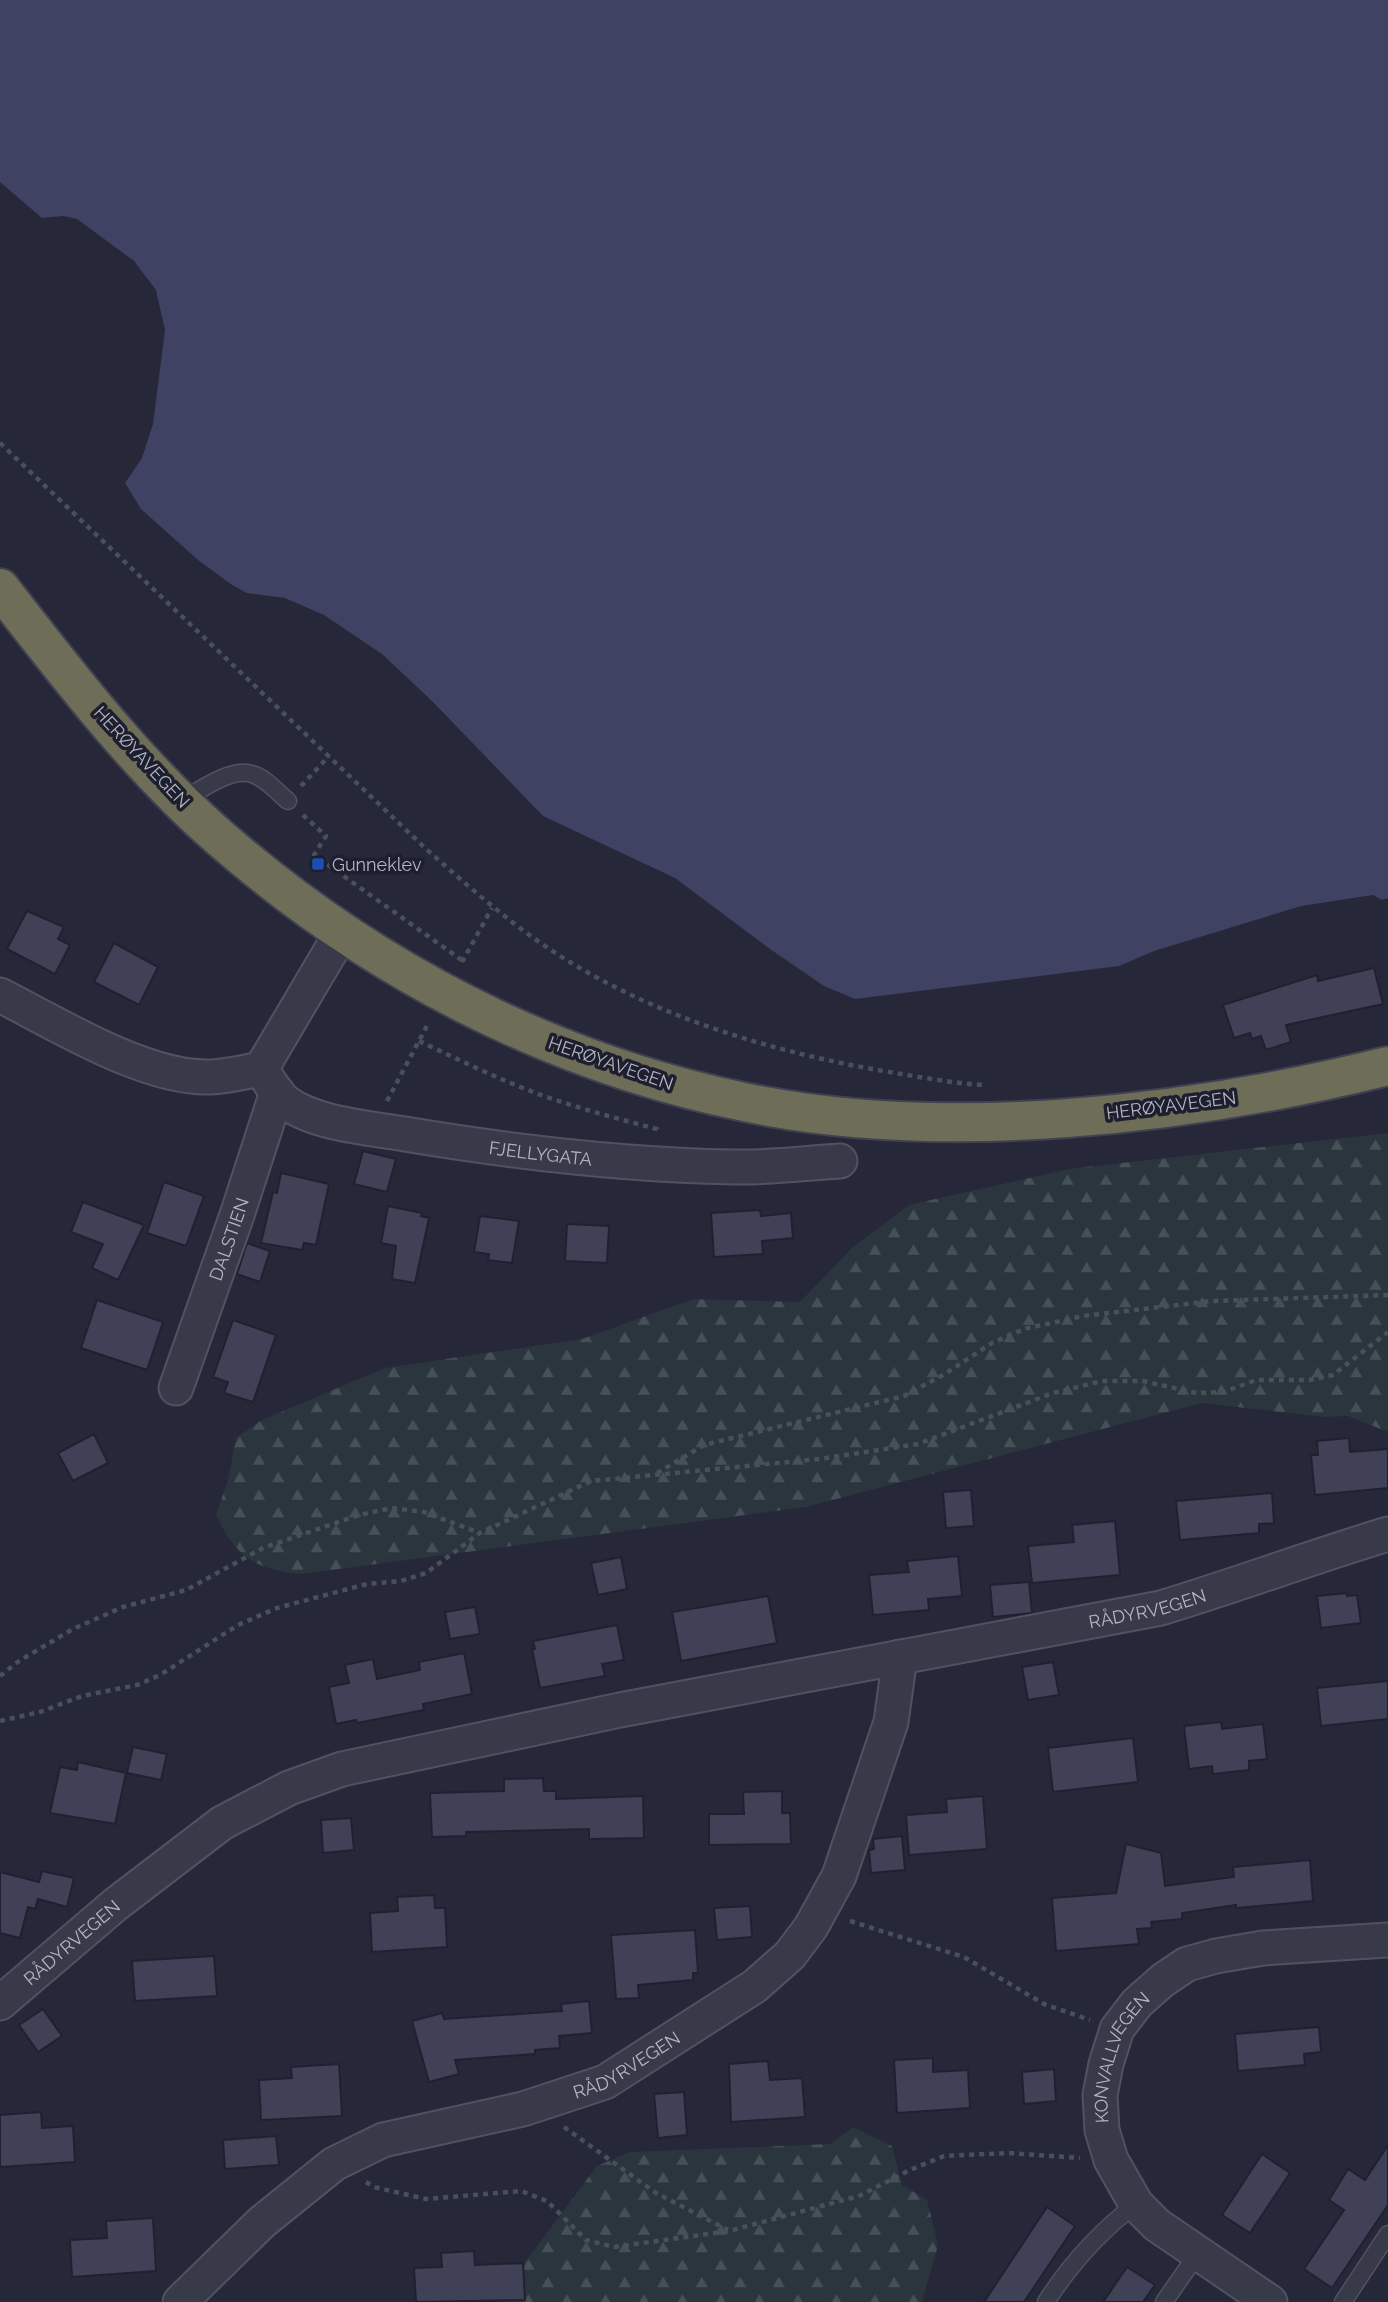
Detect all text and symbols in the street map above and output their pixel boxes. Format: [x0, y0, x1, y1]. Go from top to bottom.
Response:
street label: HERØYAVEGEN [90, 702, 194, 812]
place label: Gunneklev [332, 854, 422, 875]
marker: Gunneklev [310, 856, 326, 872]
street label: HERØYAVEGEN [546, 1032, 676, 1094]
street label: HERØYAVEGEN [1105, 1087, 1237, 1123]
street label: FJELLYGATA [488, 1136, 593, 1169]
street label: DALSTIEN [204, 1195, 252, 1283]
street label: RÅDYRVEGEN [1087, 1584, 1208, 1632]
street label: RÅDYRVEGEN [19, 1895, 124, 1989]
street label: KONVALLVEGEN [1089, 1987, 1153, 2124]
street label: RÅDYRVEGEN [570, 2026, 684, 2102]

